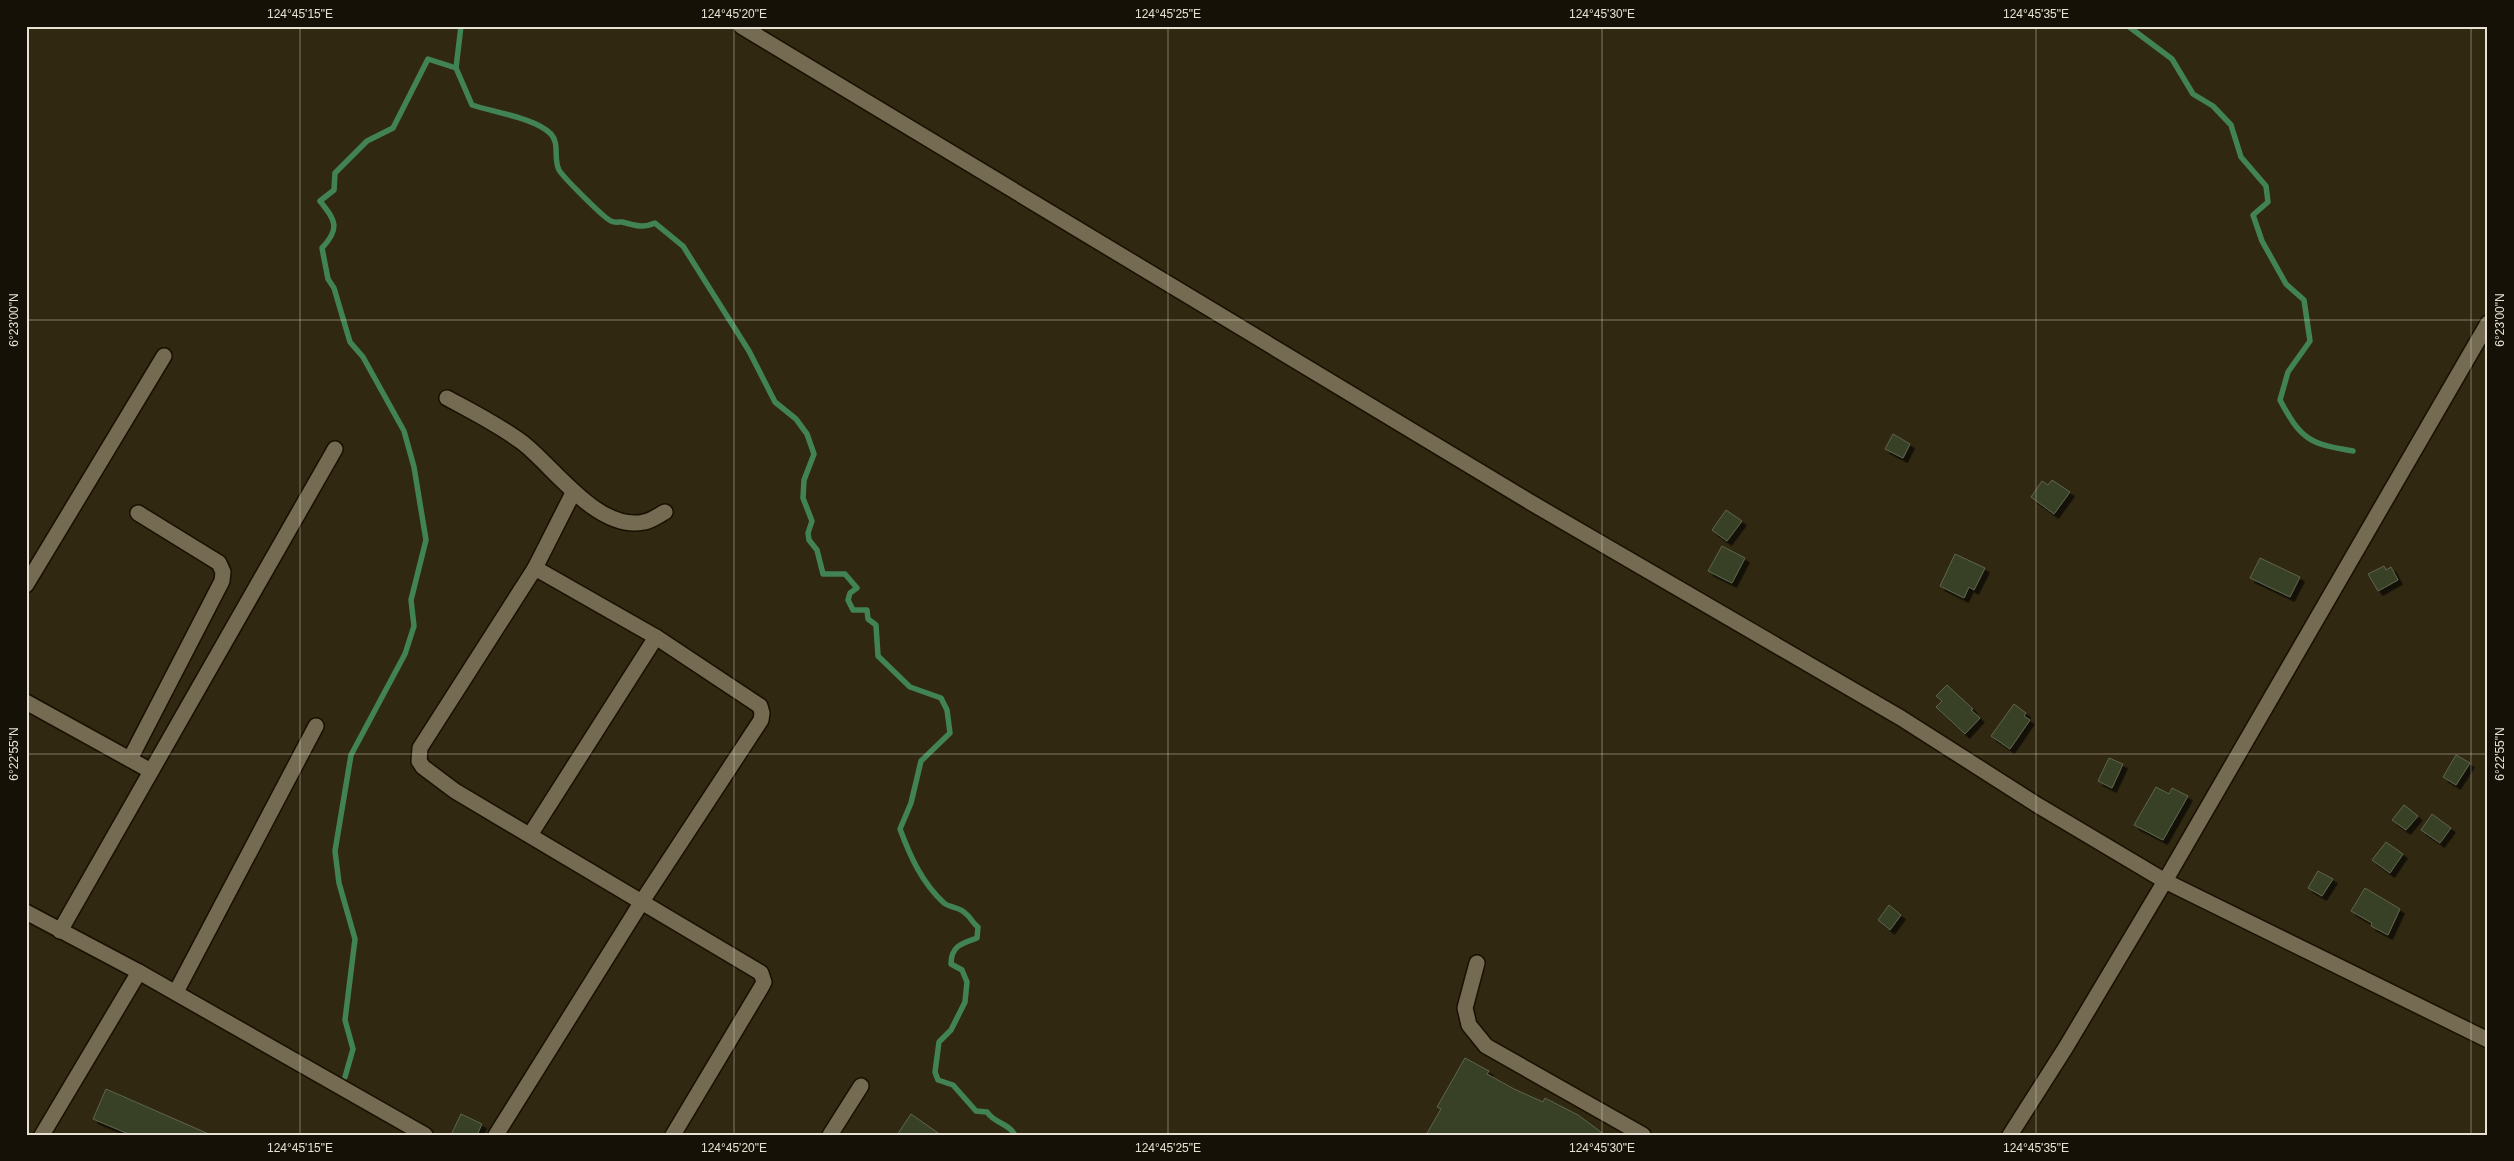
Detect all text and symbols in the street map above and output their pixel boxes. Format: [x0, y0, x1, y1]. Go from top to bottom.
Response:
text: 124°45'15"E [267, 7, 333, 21]
text: 124°45'20"E [701, 7, 767, 21]
text: 124°45'25"E [1135, 7, 1201, 21]
text: 124°45'30"E [1569, 7, 1635, 21]
text: 124°45'35"E [2003, 7, 2069, 21]
text: 6°23'00"N [7, 293, 21, 347]
text: 6°23'00"N [2493, 293, 2507, 347]
text: 6°22'55"N [7, 727, 21, 781]
text: 6°22'55"N [2493, 727, 2507, 781]
text: 124°45'15"E [267, 1141, 333, 1155]
text: 124°45'20"E [701, 1141, 767, 1155]
text: 124°45'25"E [1135, 1141, 1201, 1155]
text: 124°45'30"E [1569, 1141, 1635, 1155]
text: 124°45'35"E [2003, 1141, 2069, 1155]

